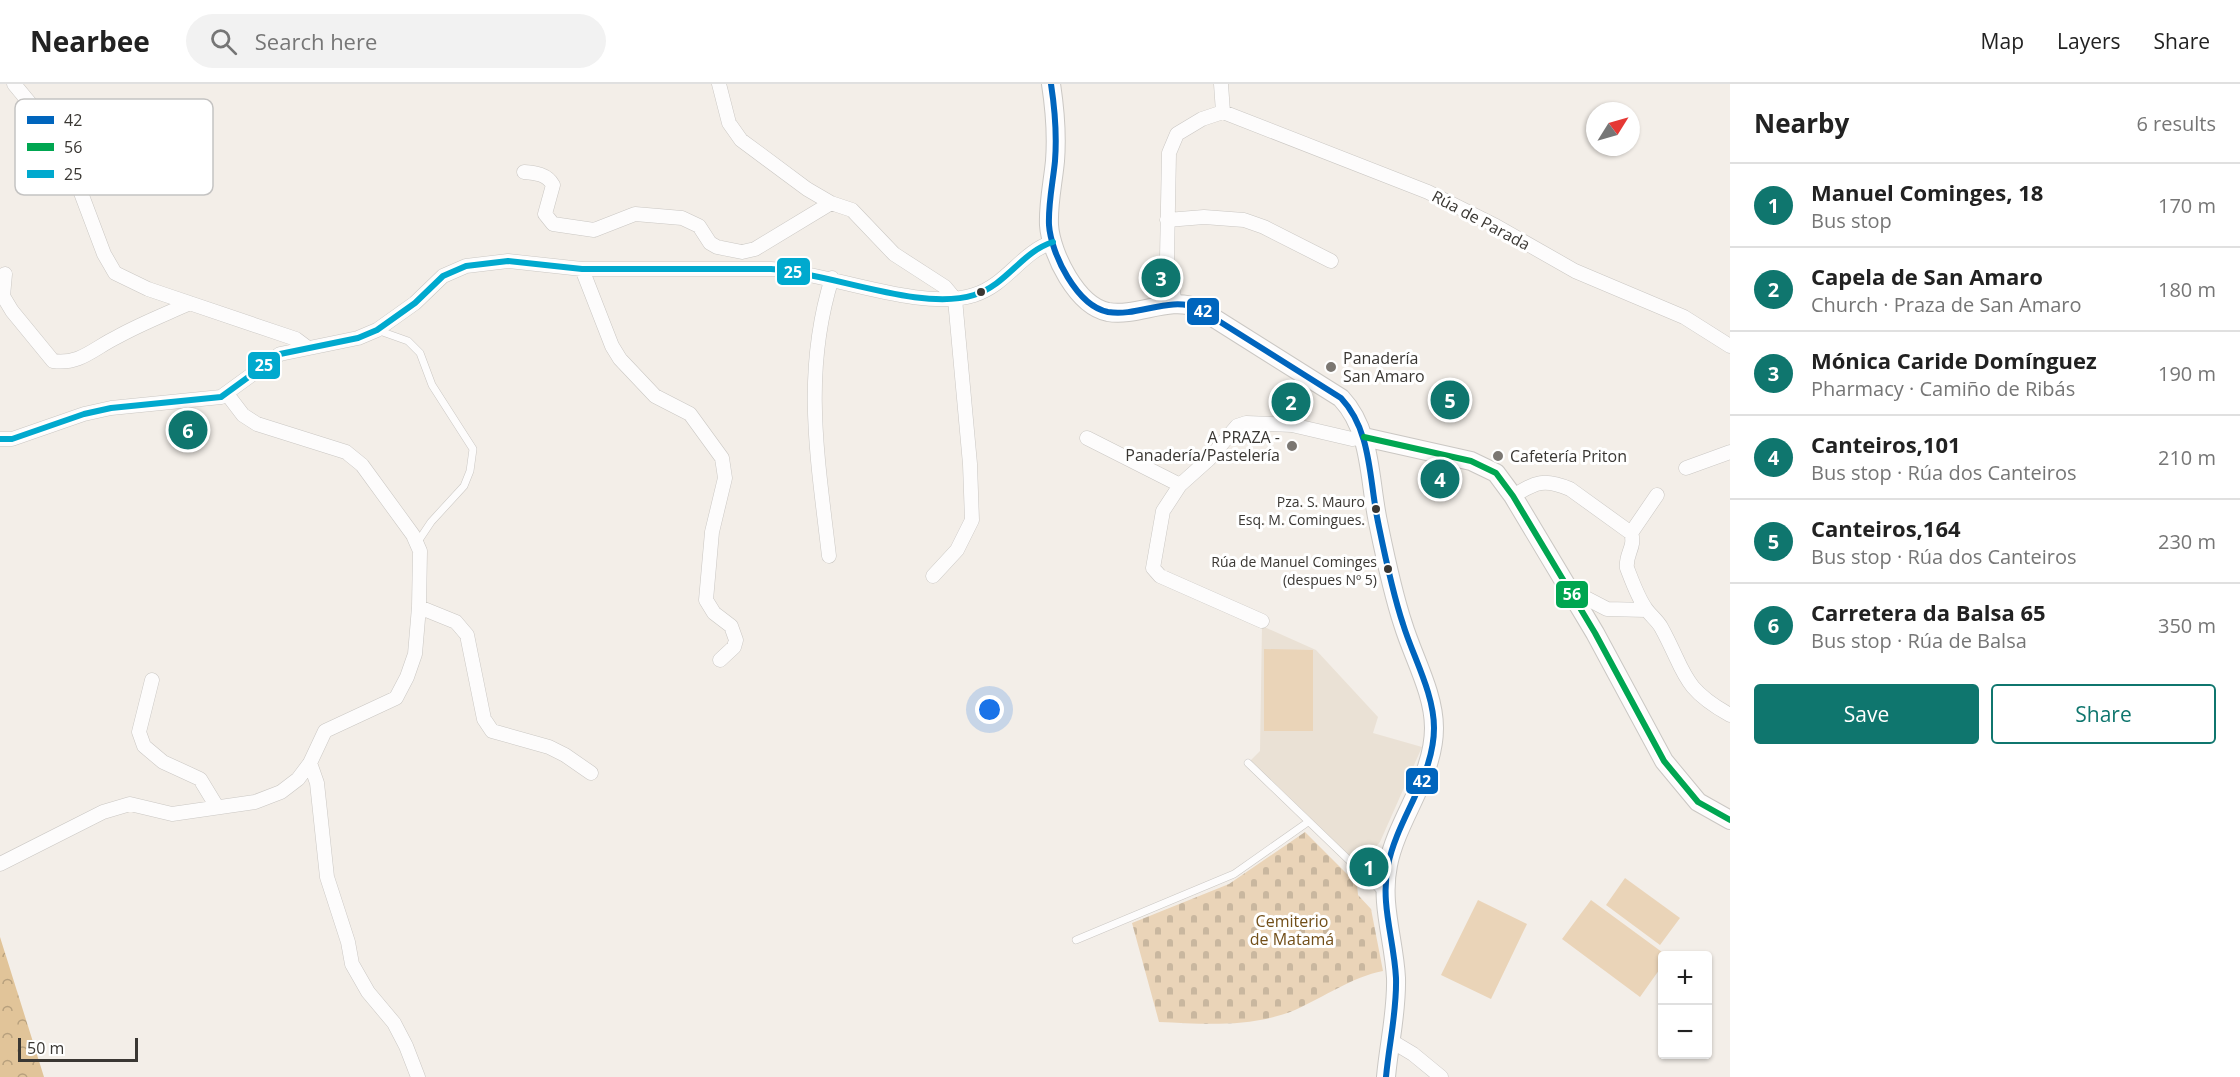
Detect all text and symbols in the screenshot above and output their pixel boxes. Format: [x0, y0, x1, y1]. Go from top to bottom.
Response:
search box [186, 14, 606, 68]
text: Nearbee [30, 22, 150, 60]
icon: search [207, 25, 240, 58]
text: Search here [255, 26, 377, 56]
text: Map [1981, 27, 2024, 55]
text: Layers [2057, 27, 2121, 55]
text: Share [2154, 27, 2210, 55]
legend [15, 99, 213, 195]
north arrow [1586, 102, 1640, 156]
text: Nearby [1754, 105, 1849, 141]
text: 42 [64, 109, 82, 131]
text: 6 results [2136, 110, 2216, 137]
text: 56 [64, 136, 82, 158]
text: 25 [64, 163, 82, 185]
text: Manuel Cominges, 18 [1811, 177, 2043, 207]
street label: Rúa de Parada [1428, 185, 1534, 255]
text: 1 [1768, 192, 1779, 219]
text: 170 m [2158, 192, 2216, 219]
text: Bus stop [1811, 207, 1892, 234]
pin: 3 [1142, 256, 1180, 300]
line badge: 25 [776, 257, 811, 286]
text: 25 [784, 261, 802, 283]
text: Capela de San Amaro [1811, 261, 2043, 291]
text: 2 [1768, 276, 1779, 303]
text: 180 m [2158, 276, 2216, 303]
unlabelled marker [975, 286, 987, 298]
text: Church · Praza de San Amaro [1811, 291, 2081, 318]
line badge: 42 [1186, 297, 1220, 326]
text: 42 [1194, 300, 1212, 322]
text: Mónica Caride Domínguez [1811, 345, 2097, 375]
place label: Panadería San Amaro [1343, 347, 1425, 387]
line badge: 25 [247, 351, 281, 380]
text: 25 [255, 354, 273, 376]
marker: Panadería San Amaro [1324, 360, 1338, 374]
text: 3 [1768, 360, 1779, 387]
text: 190 m [2158, 360, 2216, 387]
text: Pharmacy · Camiño de Ribás [1811, 375, 2075, 402]
pin: 5 [1430, 378, 1470, 422]
pin: 2 [1272, 380, 1310, 424]
pin: 6 [168, 408, 207, 452]
place label: A PRAZA - Panadería/Pastelería [1125, 426, 1280, 466]
text: Canteiros,101 [1811, 429, 1961, 459]
marker: A PRAZA - Panadería/Pastelería [1285, 439, 1299, 453]
text: 4 [1768, 444, 1779, 471]
text: 210 m [2158, 444, 2216, 471]
place label: Cafetería Priton [1510, 445, 1627, 467]
marker: Cafetería Priton [1491, 449, 1505, 463]
pin: 4 [1420, 456, 1460, 502]
text: Bus stop · Rúa dos Canteiros [1811, 459, 2077, 486]
place label: Pza. S. Mauro Esq. M. Comingues. [1238, 492, 1365, 529]
marker: Pza. S. Mauro Esq. M. Comingues. [1370, 503, 1382, 515]
text: Canteiros,164 [1811, 513, 1961, 543]
text: 5 [1768, 528, 1779, 555]
text: 230 m [2158, 528, 2216, 555]
text: Bus stop · Rúa dos Canteiros [1811, 543, 2077, 570]
place label: Rúa de Manuel Cominges (despues Nº 5) [1211, 552, 1377, 589]
marker: Rúa de Manuel Cominges (despues Nº 5) [1382, 563, 1394, 575]
line badge: 56 [1555, 580, 1589, 609]
text: 56 [1563, 583, 1581, 605]
text: Carretera da Balsa 65 [1811, 597, 2046, 627]
text: 6 [1768, 612, 1779, 639]
text: 350 m [2158, 612, 2216, 639]
text: Bus stop · Rúa de Balsa [1811, 627, 2027, 654]
button: Save [1754, 684, 1979, 744]
button: Share [1991, 684, 2216, 744]
your location [975, 695, 1004, 724]
line badge: 42 [1405, 767, 1439, 795]
text: 42 [1413, 770, 1431, 792]
pin: 1 [1350, 844, 1388, 890]
park label: Cemiterio de Matamá [1250, 910, 1334, 950]
map controls [1658, 951, 1712, 1059]
button: + [1658, 951, 1712, 1005]
button: − [1658, 1005, 1712, 1059]
scale bar [18, 1035, 138, 1062]
text: 50 m [27, 1037, 64, 1059]

